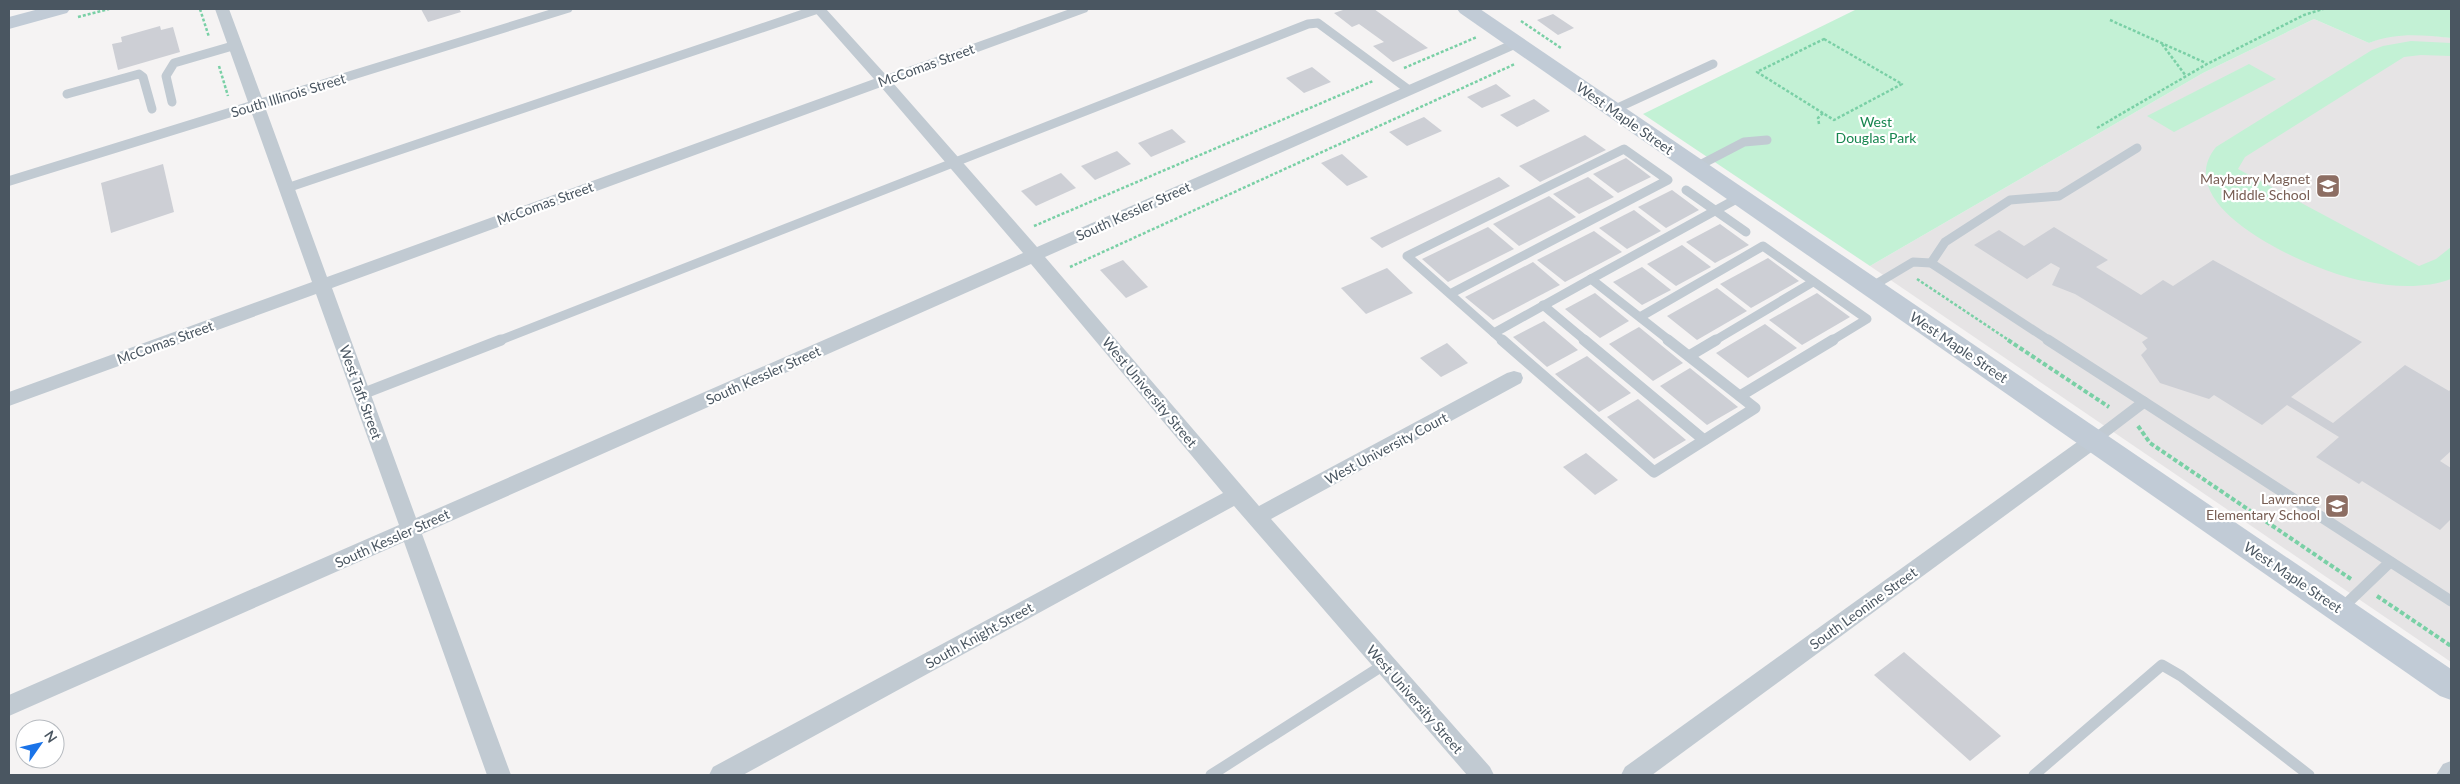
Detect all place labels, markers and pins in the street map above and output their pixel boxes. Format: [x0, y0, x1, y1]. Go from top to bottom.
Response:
place label: Mayberry Magnet Middle School [2200, 170, 2310, 203]
school or university icon: Mayberry Magnet Middle School [2315, 173, 2341, 199]
place label: Lawrence Elementary School [2206, 490, 2320, 523]
school or university icon: Lawrence Elementary School [2324, 493, 2350, 519]

